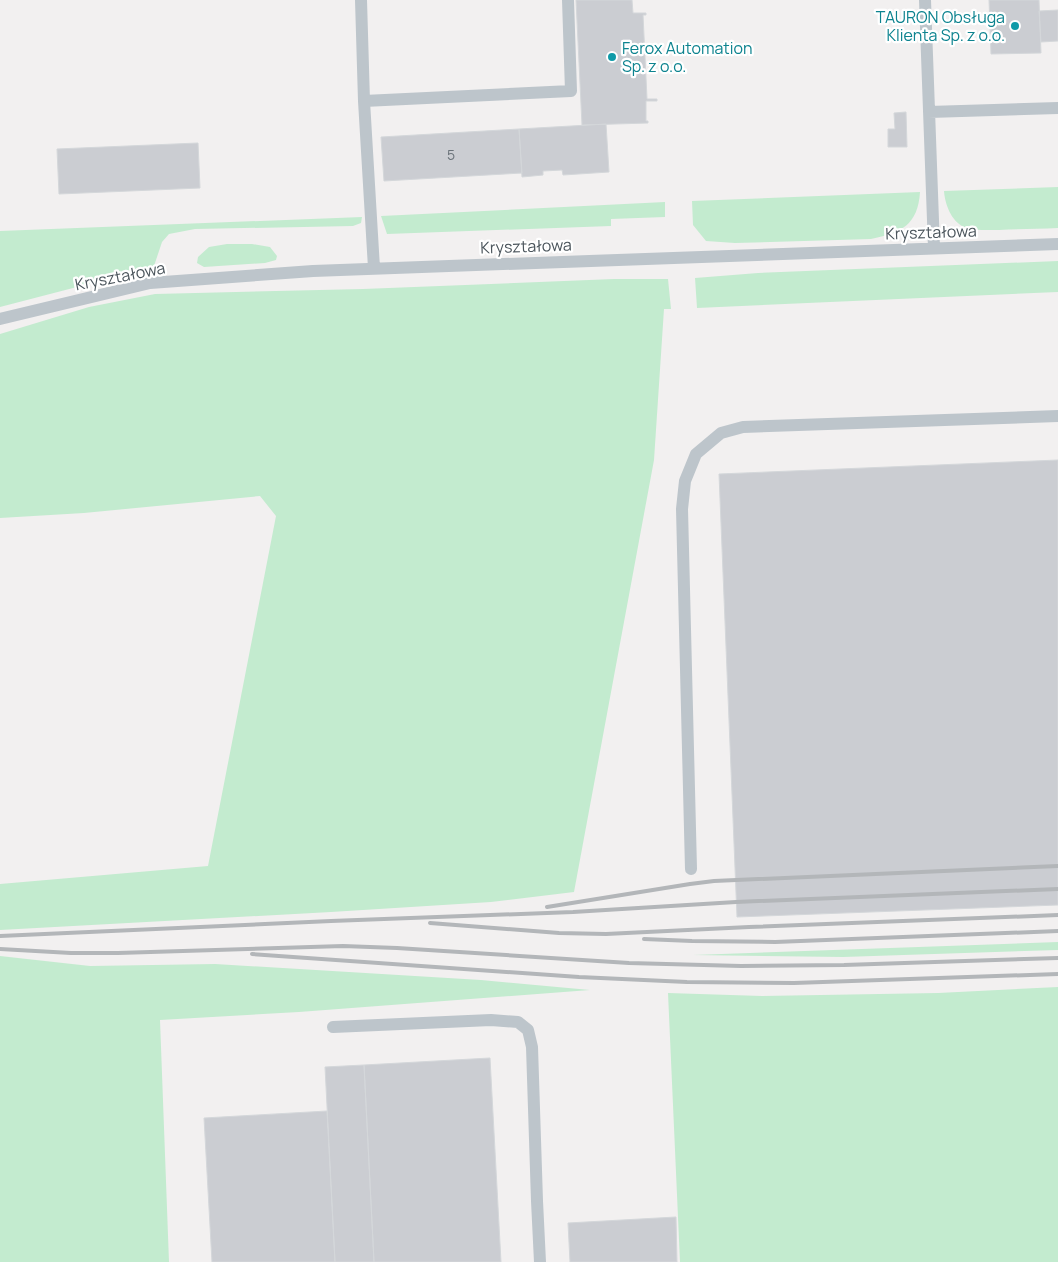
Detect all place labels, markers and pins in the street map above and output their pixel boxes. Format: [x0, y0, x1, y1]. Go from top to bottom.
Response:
place label: TAURON Obsługa Klienta Sp. z o.o. [876, 6, 1005, 46]
marker: TAURON Obsługa Klienta Sp. z o.o. [1009, 20, 1021, 32]
place label: Ferox Automation Sp. z o.o. [622, 37, 752, 77]
marker: Ferox Automation Sp. z o.o. [606, 51, 618, 63]

